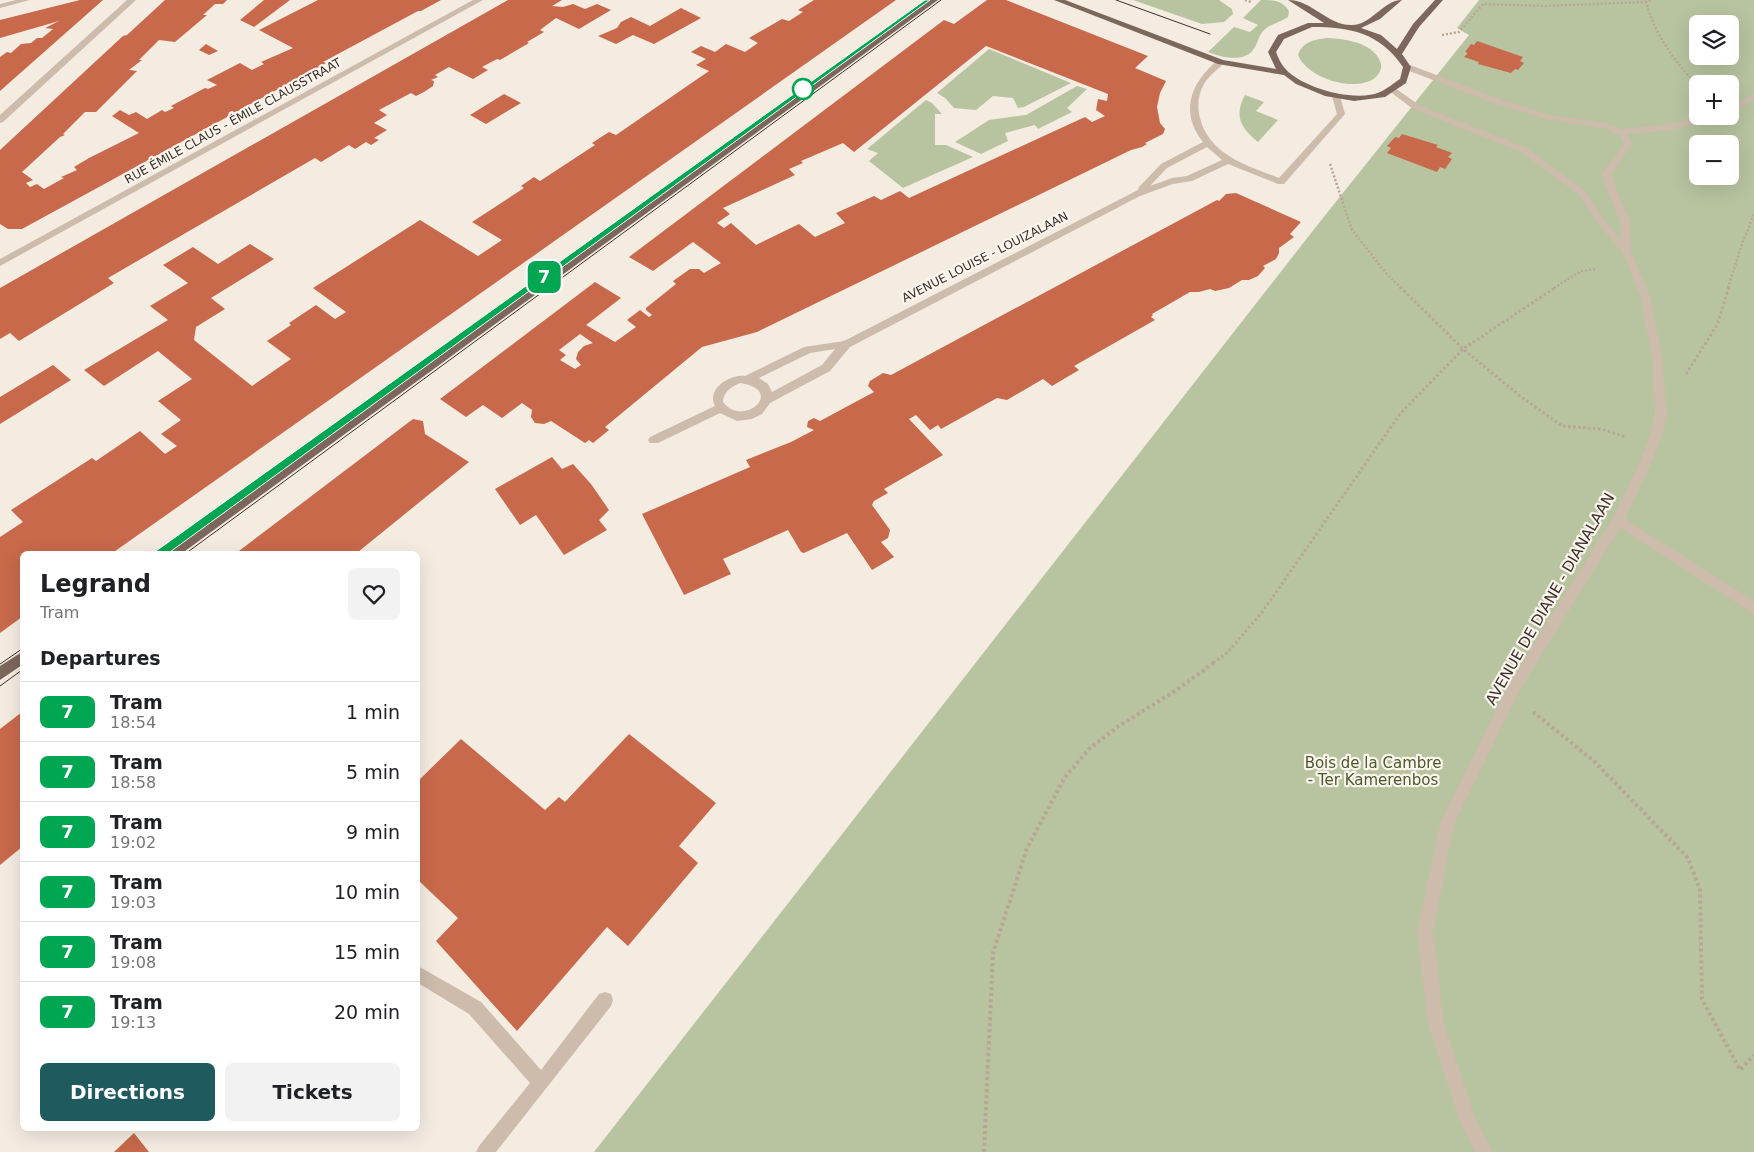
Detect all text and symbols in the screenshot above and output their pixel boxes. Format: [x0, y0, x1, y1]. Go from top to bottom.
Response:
map controls [1689, 15, 1739, 185]
button: layers [1689, 15, 1739, 65]
street label: RUE ÉMILE CLAUS - ÉMILE CLAUSSTRAAT [122, 54, 344, 187]
button: + [1689, 75, 1739, 125]
unlabelled marker [792, 78, 814, 100]
button: − [1689, 135, 1739, 185]
street label: AVENUE LOUISE - LOUIZALAAN [900, 209, 1070, 305]
line badge: 7 [528, 261, 560, 293]
text: 7 [538, 266, 550, 287]
street label: AVENUE DE DIANE - DIANALAAN [1482, 490, 1618, 708]
button: heart [348, 568, 400, 620]
text: Legrand [40, 570, 151, 598]
text: Tram [40, 603, 79, 622]
text: Departures [40, 647, 161, 669]
text: Tram [110, 691, 163, 713]
text: 7 [61, 701, 74, 722]
text: 1 min [346, 701, 400, 723]
text: 18:54 [110, 713, 156, 732]
text: Tram [110, 751, 163, 773]
park label: Bois de la Cambre - Ter Kamerenbos [1305, 754, 1441, 789]
text: 7 [61, 761, 74, 782]
text: 5 min [346, 761, 400, 783]
text: 18:58 [110, 773, 156, 792]
text: Tram [110, 811, 163, 833]
text: 7 [61, 821, 74, 842]
text: 9 min [346, 821, 400, 843]
text: 19:02 [110, 833, 156, 852]
text: Tram [110, 871, 163, 893]
text: 7 [61, 881, 74, 902]
text: 10 min [334, 881, 400, 903]
text: 19:03 [110, 893, 156, 912]
text: Tram [110, 931, 163, 953]
text: 7 [61, 941, 74, 962]
text: 15 min [334, 941, 400, 963]
text: 19:08 [110, 953, 156, 972]
text: Tram [110, 991, 163, 1013]
text: 7 [61, 1001, 74, 1022]
text: 20 min [334, 1001, 400, 1023]
text: 19:13 [110, 1013, 156, 1032]
button: Directions [40, 1063, 215, 1121]
button: Tickets [225, 1063, 400, 1121]

